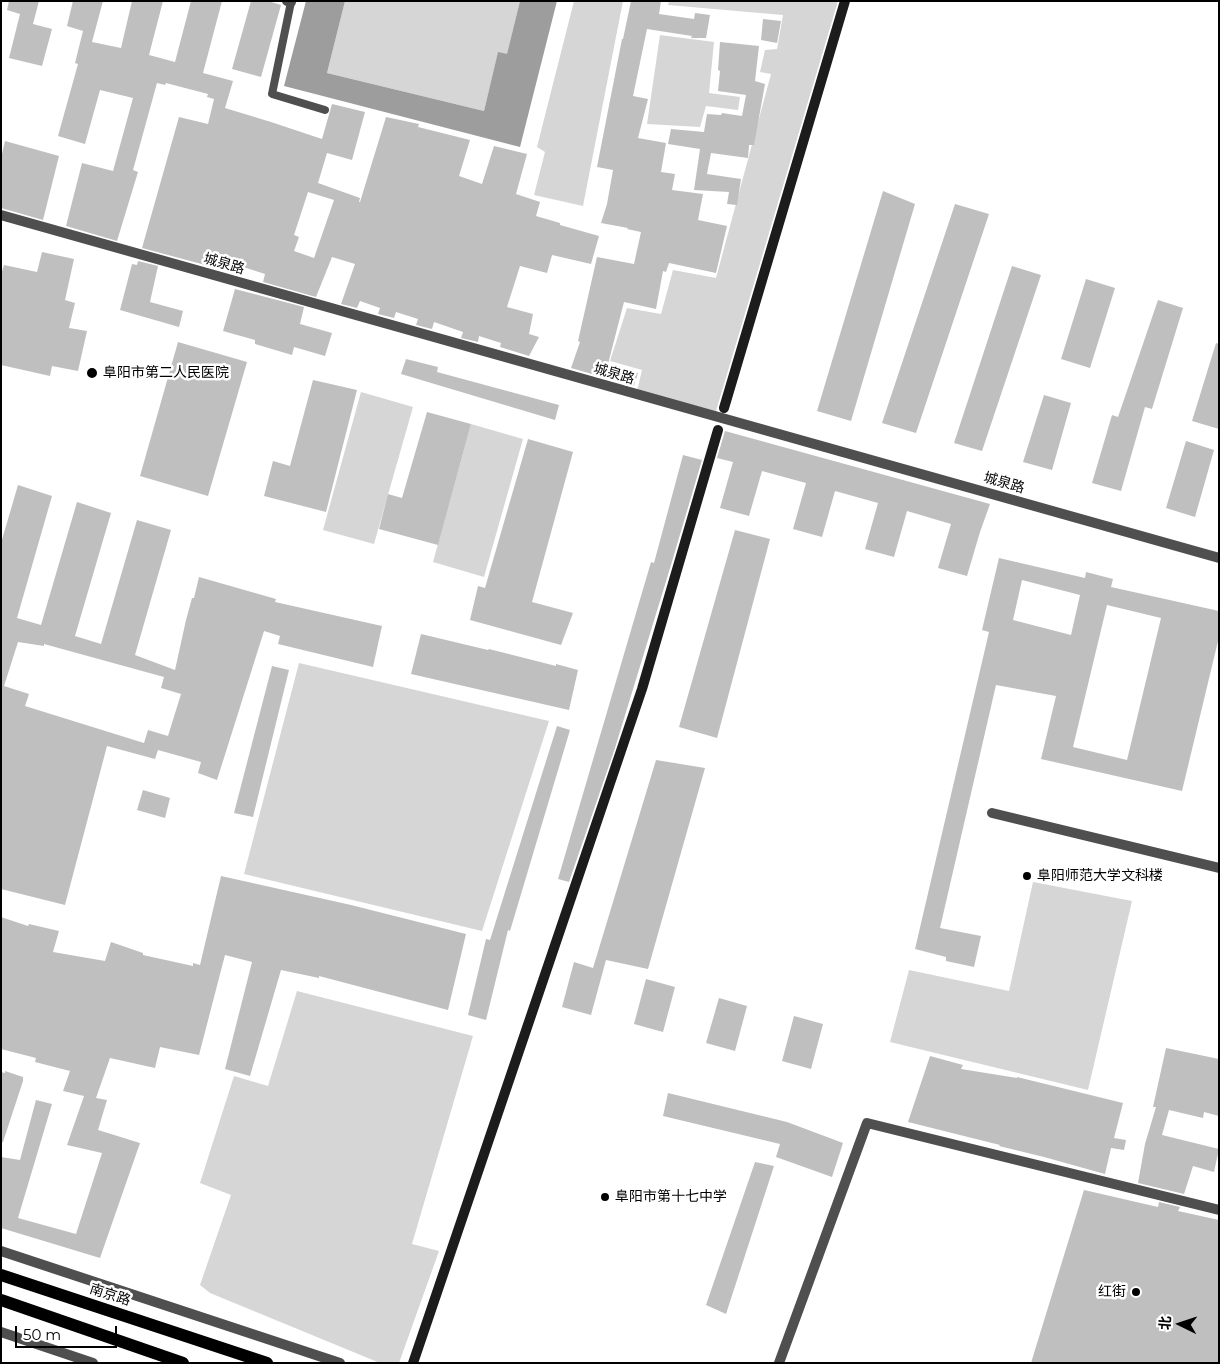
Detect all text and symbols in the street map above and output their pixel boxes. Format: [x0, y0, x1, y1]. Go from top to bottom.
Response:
street label: 城泉路 [201, 250, 247, 278]
street label: 城泉路 [591, 360, 637, 388]
place label: 阜阳市第二人民医院 [103, 365, 229, 381]
marker: 阜阳市第二人民医院 [85, 366, 99, 380]
street label: 城泉路 [981, 469, 1027, 497]
place label: 阜阳师范大学文科楼 [1037, 868, 1163, 884]
marker: 阜阳师范大学文科楼 [1021, 870, 1033, 882]
place label: 阜阳市第十七中学 [615, 1189, 727, 1205]
marker: 阜阳市第十七中学 [599, 1191, 611, 1203]
street label: 南京路 [87, 1281, 133, 1309]
place label: 红街 [1098, 1284, 1126, 1300]
marker: 红街 [1130, 1286, 1142, 1298]
north arrow [1155, 1299, 1205, 1349]
text: 北 [1156, 1315, 1175, 1331]
scale bar [18, 1316, 120, 1348]
text: 50 m [23, 1325, 61, 1344]

